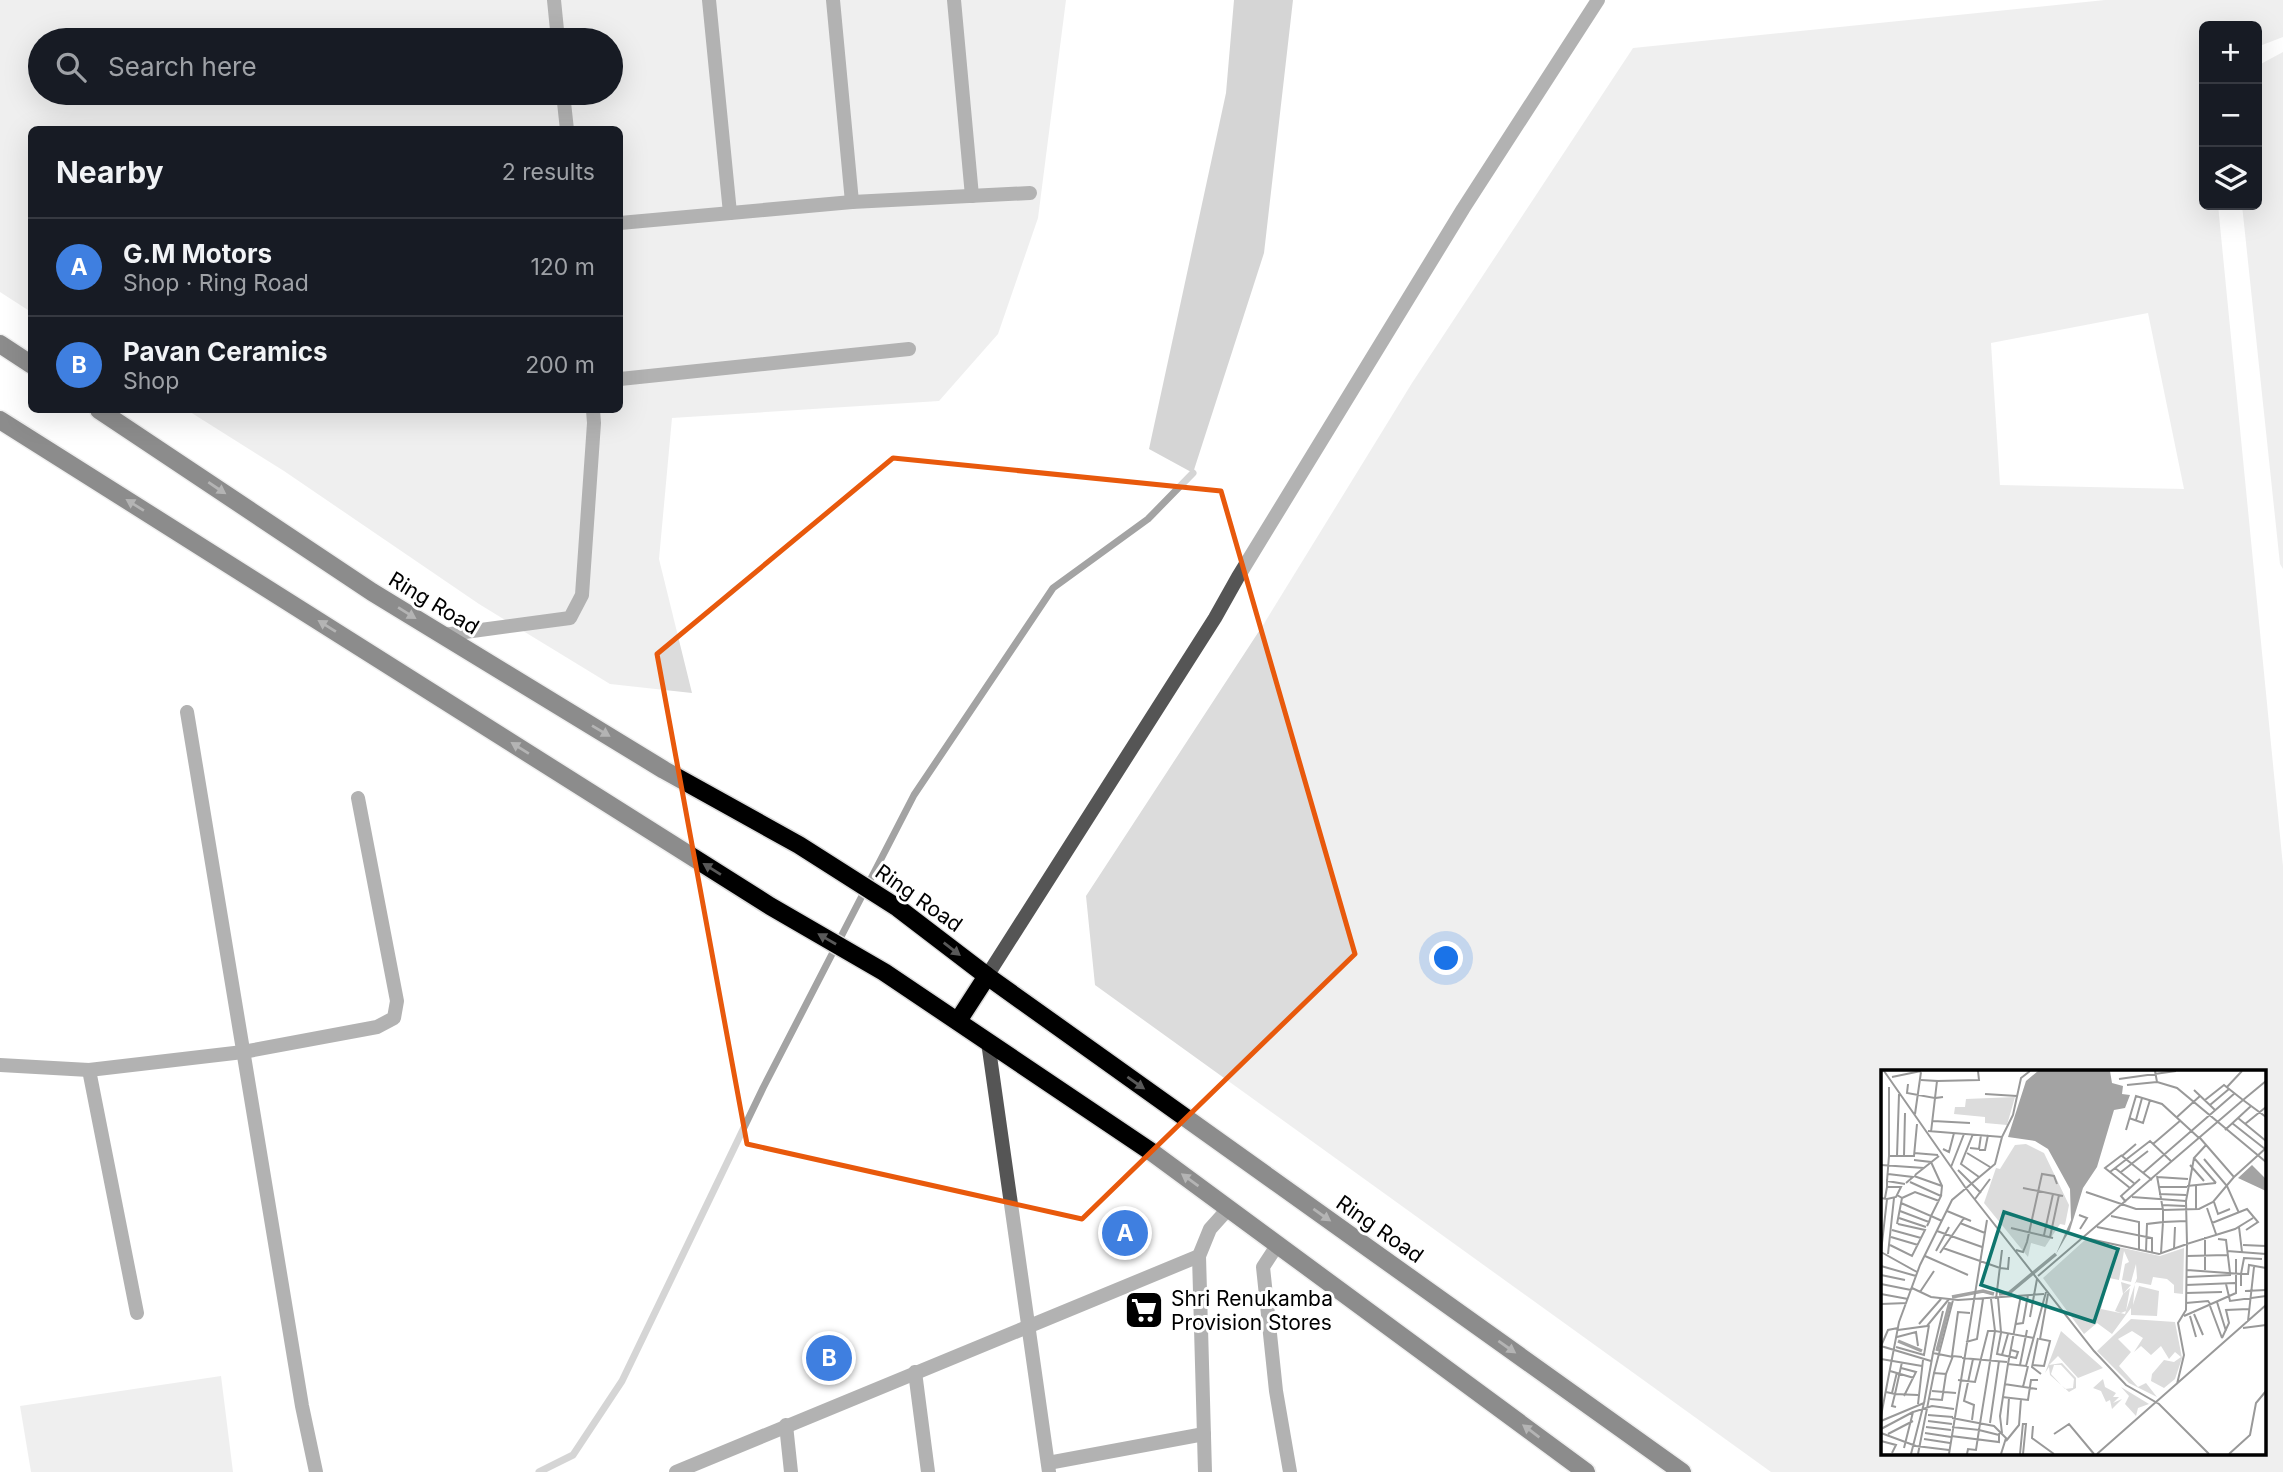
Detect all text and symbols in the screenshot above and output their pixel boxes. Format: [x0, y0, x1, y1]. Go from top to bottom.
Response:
map controls [2199, 21, 2262, 210]
button: + [2199, 21, 2262, 84]
search box [28, 28, 623, 105]
icon: search [52, 48, 90, 86]
text: Search here [108, 51, 257, 82]
button: − [2199, 84, 2262, 147]
button: layers [2199, 147, 2262, 210]
text: Nearby [56, 154, 164, 190]
text: 2 results [502, 158, 595, 186]
text: G.M Motors [123, 238, 272, 269]
text: A [70, 253, 88, 281]
text: 120 m [530, 253, 595, 281]
text: Shop · Ring Road [123, 269, 309, 297]
text: Pavan Ceramics [123, 336, 328, 367]
text: B [71, 351, 87, 379]
text: 200 m [525, 351, 595, 379]
text: Shop [123, 367, 179, 395]
one-way arrow [208, 481, 226, 495]
one-way arrow [125, 498, 144, 511]
street label: Ring Road [385, 566, 483, 640]
one-way arrow [397, 607, 416, 619]
one-way arrow [318, 620, 337, 633]
one-way arrow [592, 725, 611, 738]
one-way arrow [510, 741, 529, 754]
street label: Ring Road [871, 859, 967, 937]
one-way arrow [702, 863, 722, 876]
one-way arrow [817, 933, 836, 945]
your location [1429, 941, 1463, 975]
one-way arrow [943, 942, 961, 956]
inset map [1881, 1070, 2266, 1454]
one-way arrow [1127, 1075, 1145, 1089]
one-way arrow [1181, 1174, 1199, 1188]
street label: Ring Road [1332, 1190, 1428, 1268]
pin: A [1102, 1207, 1148, 1259]
one-way arrow [1313, 1208, 1331, 1222]
place label: Shri Renukamba Provision Stores [1171, 1286, 1333, 1335]
supermarket icon: Shri Renukamba Provision Stores [1123, 1289, 1165, 1331]
pin: B [806, 1332, 852, 1384]
one-way arrow [1498, 1340, 1516, 1354]
one-way arrow [1522, 1425, 1540, 1439]

